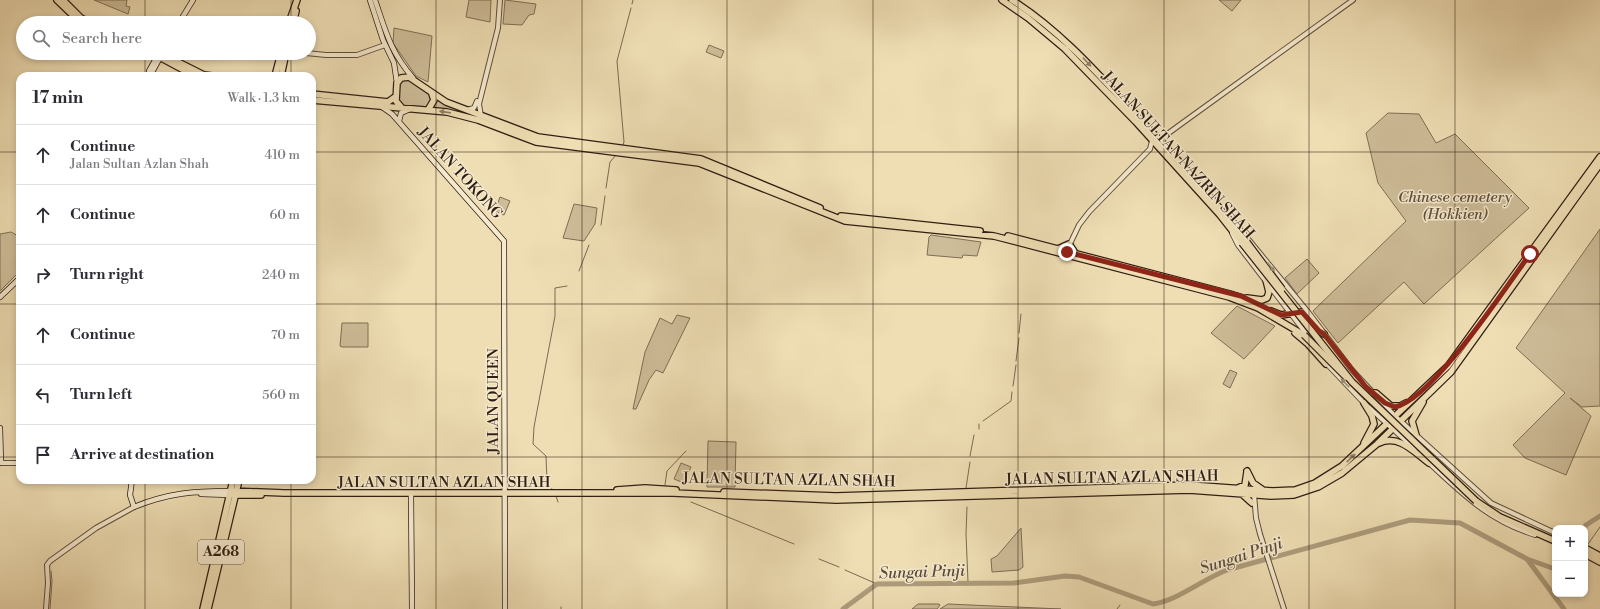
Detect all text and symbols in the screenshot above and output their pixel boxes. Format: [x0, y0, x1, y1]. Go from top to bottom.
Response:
search box [16, 16, 316, 60]
icon: search [30, 27, 52, 49]
text: Search here [62, 29, 142, 48]
one-way arrow [1082, 57, 1092, 67]
street label: JALAN SULTAN NAZRIN SHAH [1097, 66, 1259, 243]
text: 17 min [32, 87, 83, 109]
text: Walk · 1.3 km [228, 90, 300, 106]
one-way arrow [439, 109, 451, 115]
street label: JALAN TOKONG [413, 122, 506, 223]
text: Continue [70, 137, 135, 156]
icon: ahead [32, 144, 54, 166]
text: 410 m [264, 147, 300, 163]
text: Jalan Sultan Azlan Shah [70, 156, 209, 172]
park label: Chinese cemetery (Hokkien) [1398, 188, 1513, 224]
icon: ahead [32, 204, 54, 226]
text: Continue [70, 205, 135, 224]
text: 60 m [269, 207, 300, 223]
route end [1058, 243, 1076, 261]
route start [1521, 245, 1539, 263]
one-way arrow [1267, 261, 1276, 272]
icon: right [32, 264, 54, 286]
text: Turn right [70, 265, 144, 284]
text: 240 m [262, 267, 300, 283]
icon: ahead [32, 324, 54, 346]
text: Continue [70, 325, 135, 344]
text: 70 m [271, 327, 300, 343]
street label: JALAN QUEEN [484, 348, 503, 455]
one-way arrow [1340, 378, 1350, 388]
icon: left [32, 384, 54, 406]
text: Turn left [70, 385, 132, 404]
text: 560 m [262, 387, 300, 403]
icon: arrive [32, 444, 54, 466]
text: Arrive at destination [70, 445, 214, 464]
one-way arrow [1346, 453, 1356, 462]
street label: JALAN SULTAN AZLAN SHAH [1004, 467, 1219, 489]
street label: JALAN SULTAN AZLAN SHAH [681, 469, 896, 491]
street label: JALAN SULTAN AZLAN SHAH [336, 473, 551, 492]
map controls [1552, 525, 1588, 597]
button: + [1552, 525, 1588, 561]
water label: Sungai Pinji [1197, 533, 1285, 579]
road number: A268 [198, 540, 244, 564]
water label: Sungai Pinji [879, 561, 965, 583]
button: − [1552, 561, 1588, 597]

